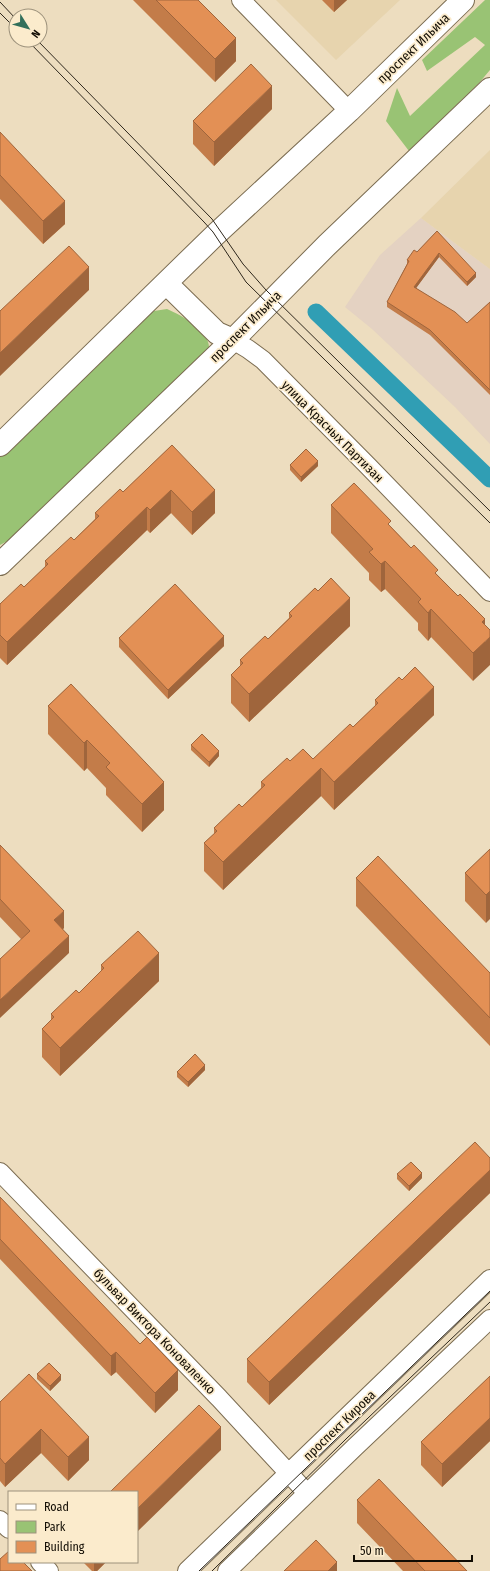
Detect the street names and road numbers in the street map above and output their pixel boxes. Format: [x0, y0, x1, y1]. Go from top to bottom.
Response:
street label: проспект Ильича [374, 10, 452, 87]
street label: проспект Ильича [207, 288, 284, 365]
street label: улица Красных Партизан [279, 377, 387, 485]
street label: бульвар Виктора Коноваленко [91, 1265, 219, 1397]
street label: проспект Кирова [300, 1387, 379, 1464]

